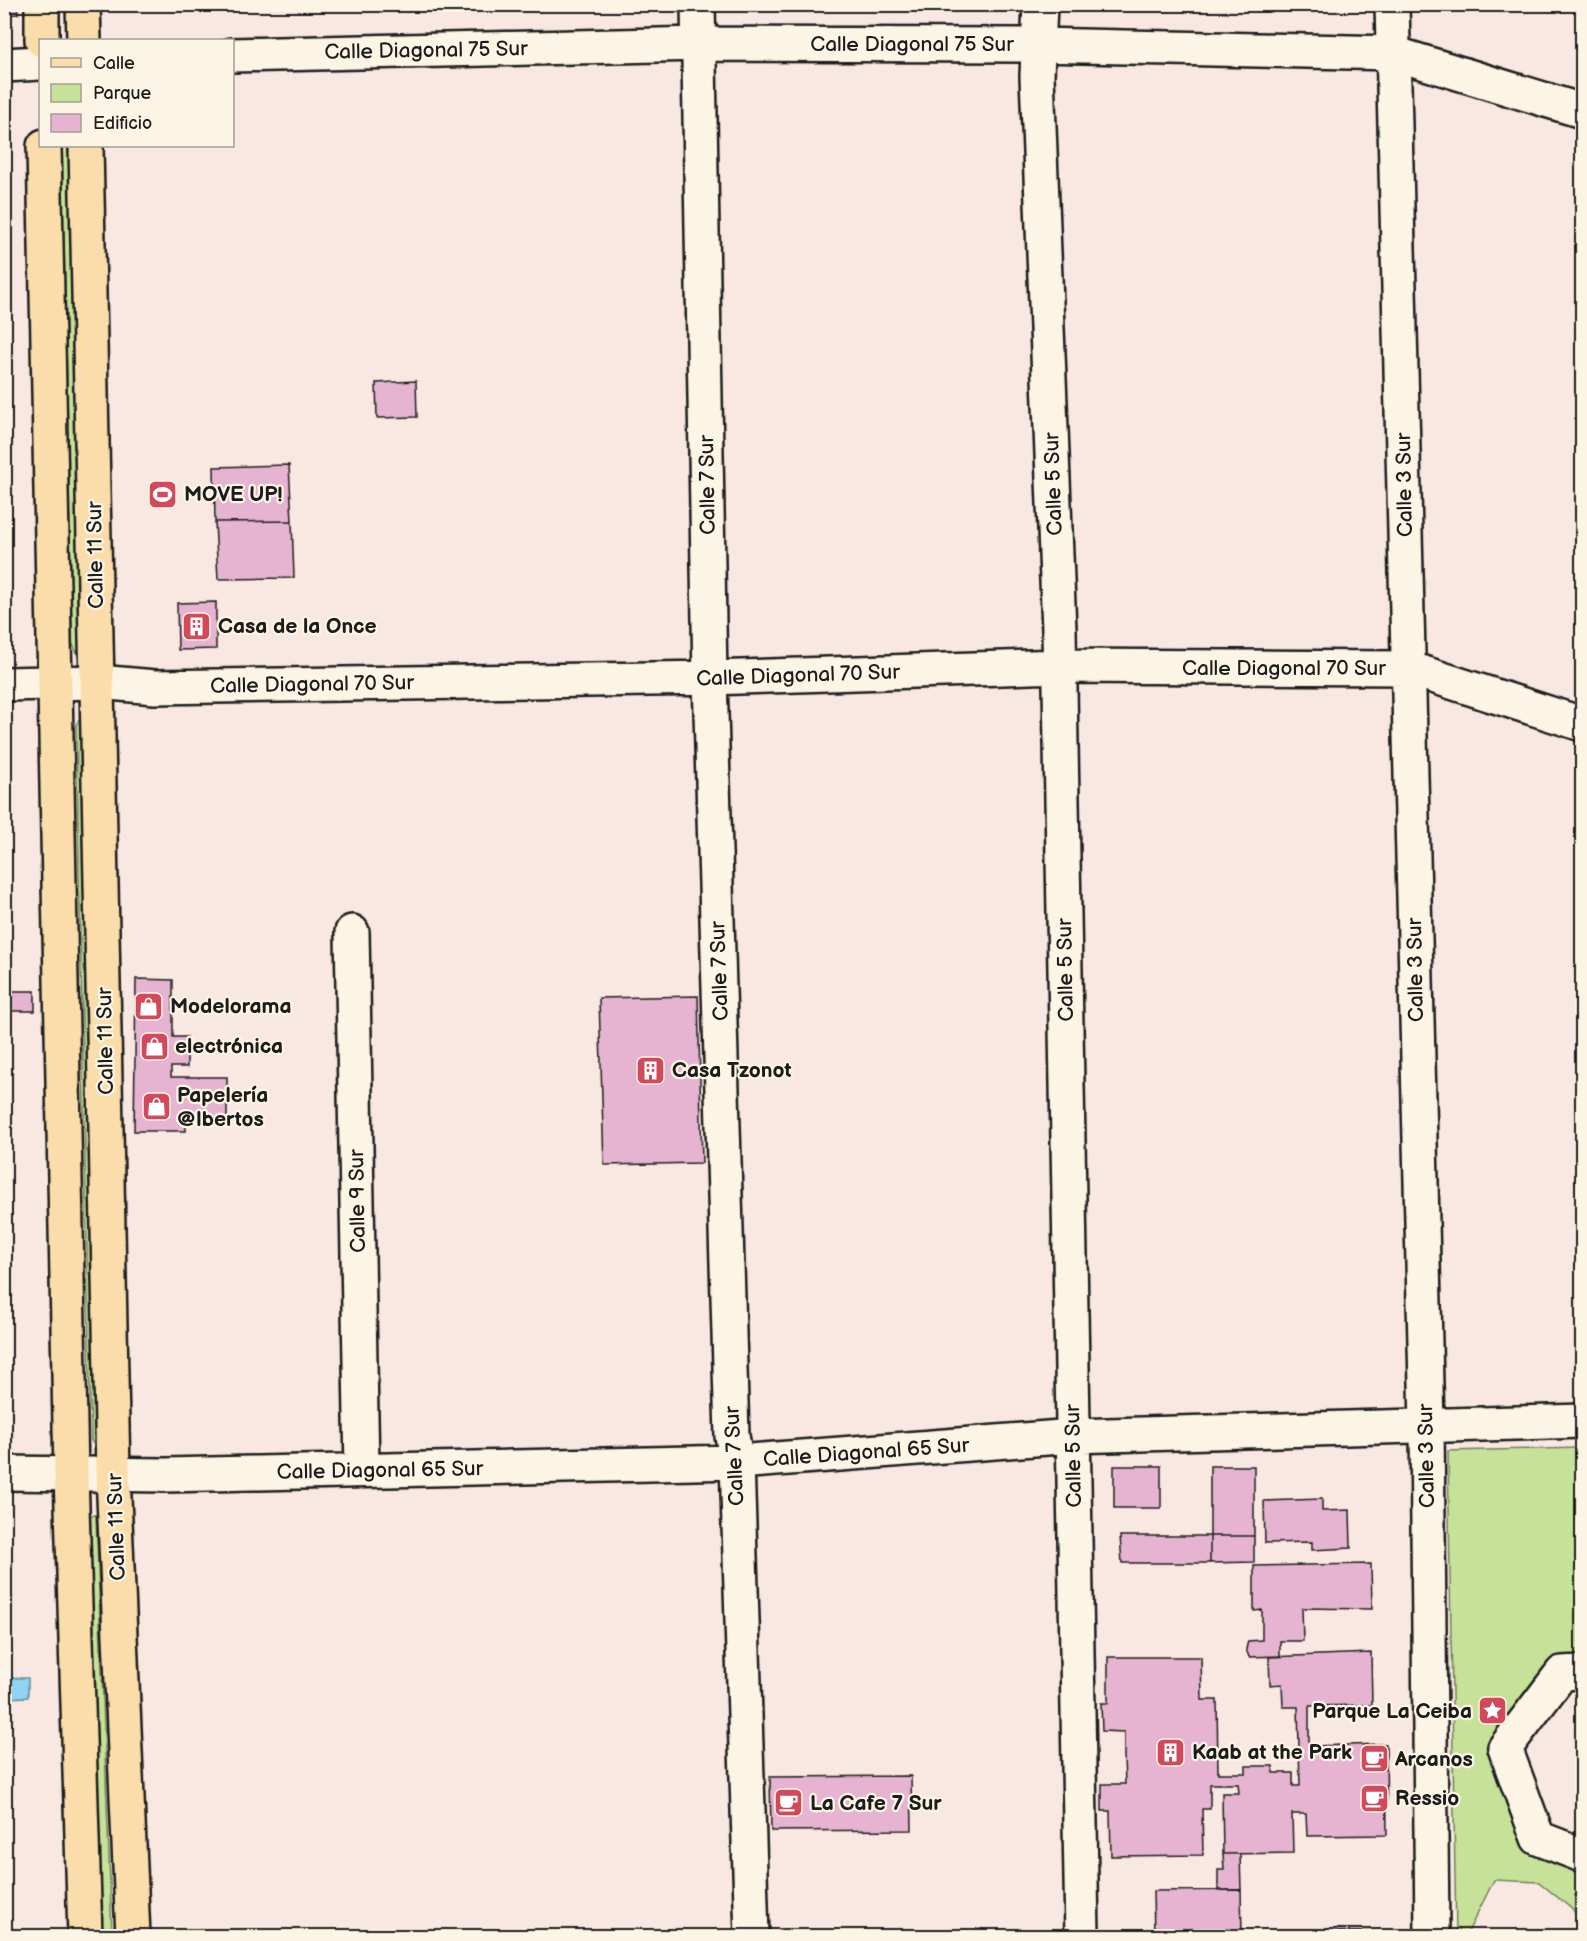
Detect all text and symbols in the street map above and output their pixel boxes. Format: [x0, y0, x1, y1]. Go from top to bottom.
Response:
street label: Calle Diagonal 75 Sur [810, 32, 1014, 57]
street label: Calle Diagonal 75 Sur [324, 36, 528, 65]
legend [39, 39, 234, 147]
text: Calle [93, 53, 135, 74]
text: Parque [93, 83, 151, 104]
text: Edificio [93, 113, 152, 134]
street label: Calle 5 Sur [1039, 431, 1068, 536]
street label: Calle 3 Sur [1391, 432, 1418, 537]
street label: Calle 7 Sur [694, 434, 721, 535]
sports icon: MOVE UP! [147, 478, 179, 510]
place label: MOVE UP! [184, 482, 283, 507]
street label: Calle 11 Sur [82, 501, 109, 609]
building icon: Casa de la Once [181, 610, 213, 642]
place label: Casa de la Once [218, 614, 377, 639]
street label: Calle Diagonal 70 Sur [1182, 656, 1386, 681]
street label: Calle Diagonal 70 Sur [696, 659, 901, 692]
street label: Calle Diagonal 70 Sur [210, 670, 415, 699]
street label: Calle 3 Sur [1402, 917, 1429, 1022]
street label: Calle 5 Sur [1052, 918, 1079, 1022]
street label: Calle 7 Sur [705, 920, 734, 1021]
street label: Calle 11 Sur [92, 987, 119, 1095]
shop icon: Modelorama [133, 990, 165, 1022]
place label: Modelorama [170, 994, 292, 1019]
shop icon: electrónica [138, 1030, 170, 1062]
place label: electrónica [175, 1034, 283, 1059]
building icon: Casa Tzonot [635, 1054, 667, 1086]
place label: Casa Tzonot [672, 1058, 792, 1083]
place label: Papelería @lbertos [177, 1083, 268, 1132]
shop icon: Papelería @lbertos [140, 1091, 172, 1123]
street label: Calle 9 Sur [344, 1149, 371, 1253]
street label: Calle 3 Sur [1413, 1403, 1440, 1508]
street label: Calle 5 Sur [1060, 1404, 1087, 1508]
street label: Calle 7 Sur [719, 1405, 750, 1507]
street label: Calle Diagonal 65 Sur [762, 1433, 970, 1472]
street label: Calle Diagonal 65 Sur [277, 1456, 484, 1485]
street label: Calle 11 Sur [102, 1472, 131, 1581]
place icon: Parque La Ceiba [1477, 1695, 1509, 1727]
place label: Parque La Ceiba [1312, 1699, 1472, 1724]
building icon: Kaab at the Park [1155, 1736, 1187, 1768]
place label: Kaab at the Park [1192, 1740, 1352, 1765]
cafe icon: Arcanos [1358, 1743, 1390, 1775]
place label: Arcanos [1394, 1747, 1473, 1772]
cafe icon: Ressio [1358, 1782, 1390, 1814]
place label: Ressio [1395, 1786, 1459, 1811]
cafe icon: La Cafe 7 Sur [773, 1787, 805, 1819]
place label: La Cafe 7 Sur [810, 1791, 942, 1816]

